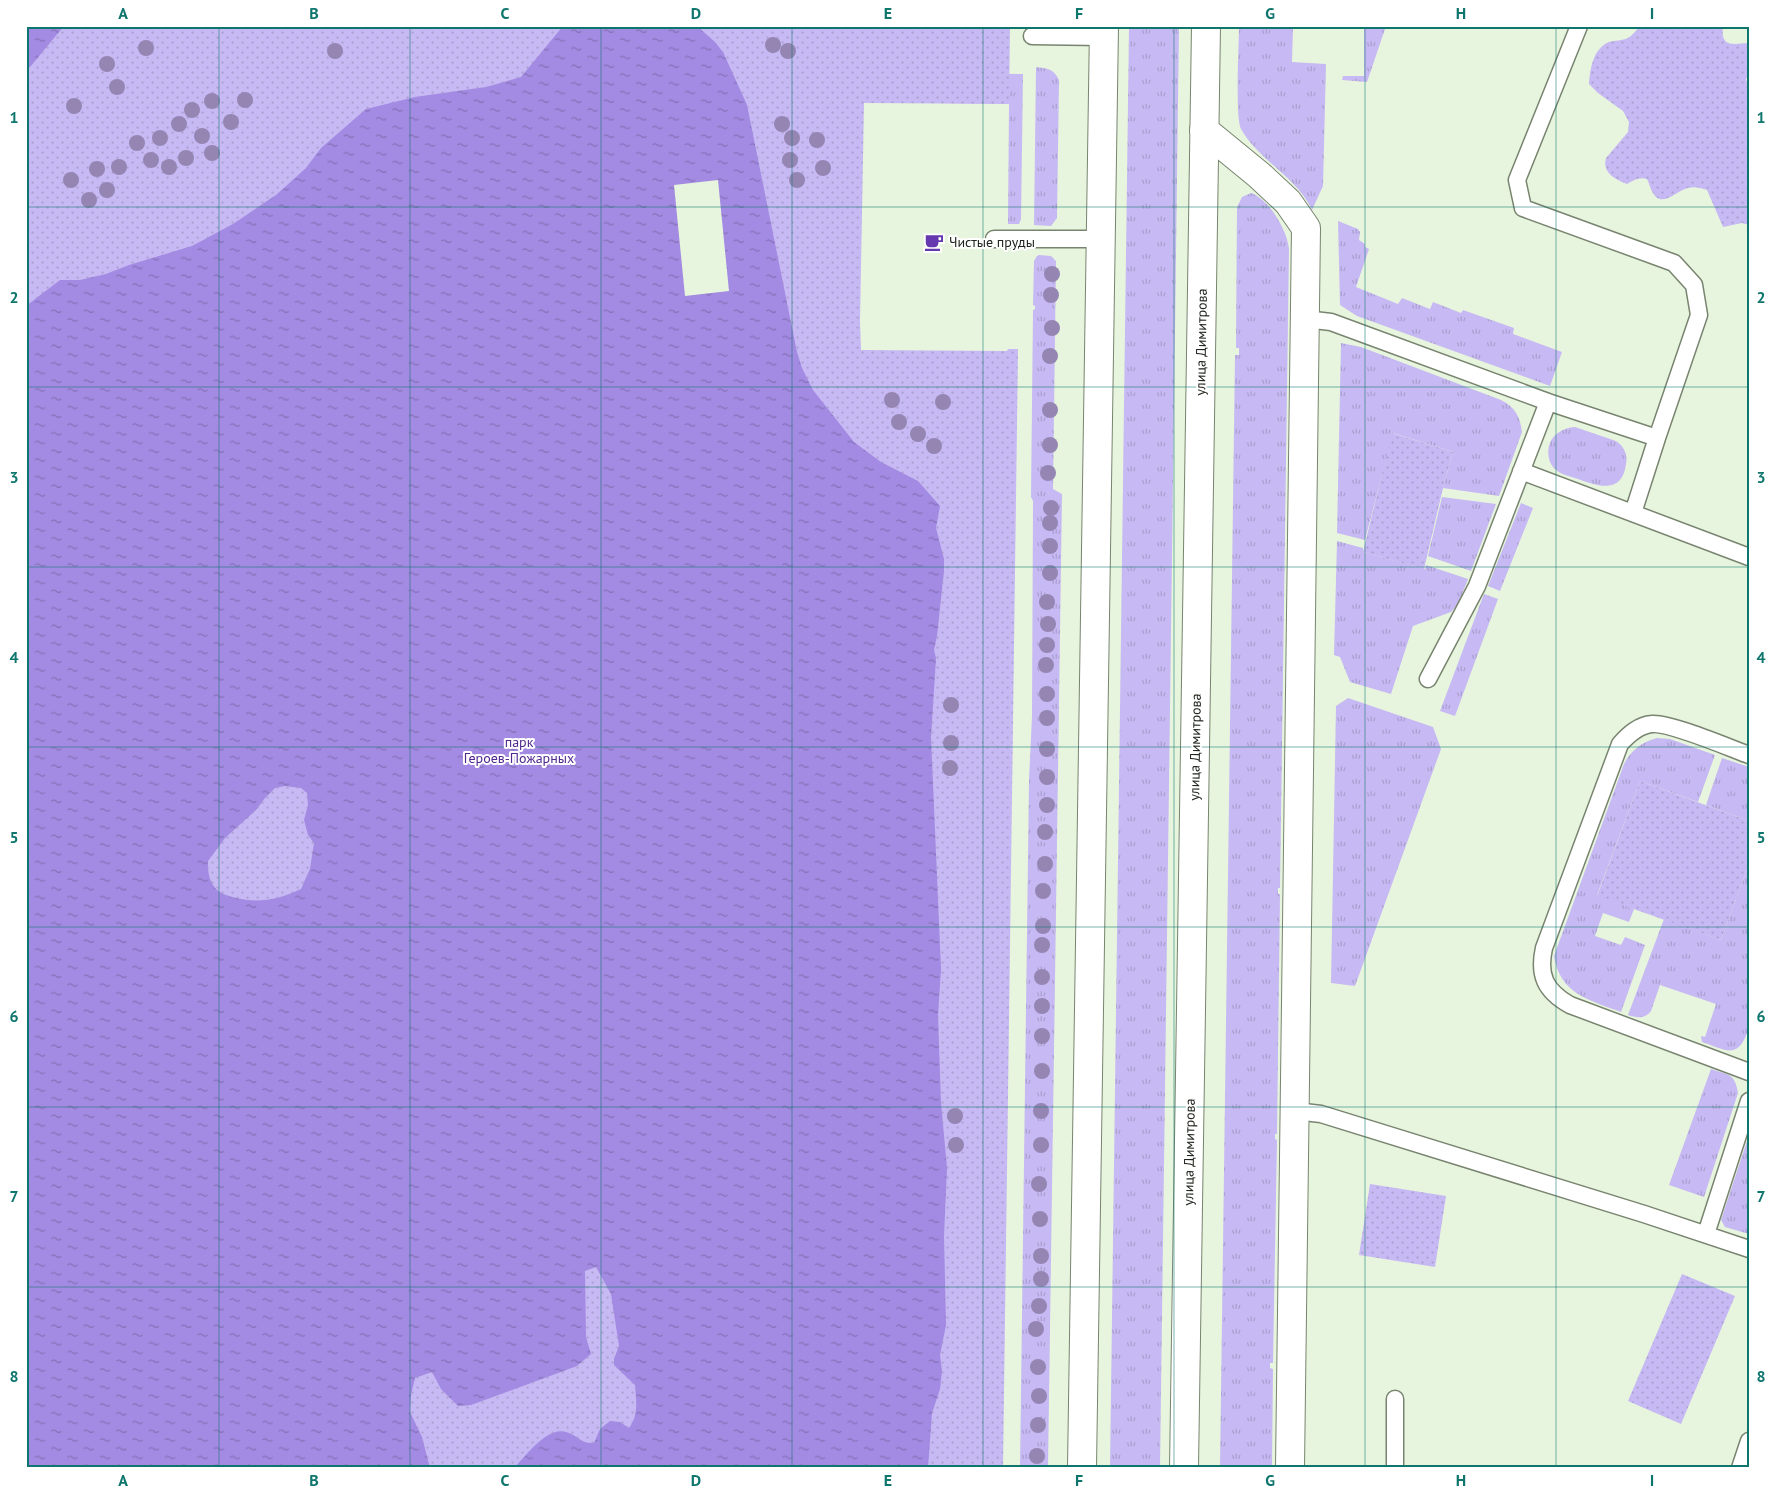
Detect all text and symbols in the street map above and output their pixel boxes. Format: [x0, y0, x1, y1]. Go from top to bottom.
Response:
text: A [118, 3, 128, 23]
text: B [309, 3, 319, 23]
text: C [501, 3, 510, 23]
text: D [691, 3, 701, 23]
text: E [884, 3, 892, 23]
text: F [1075, 3, 1083, 23]
text: G [1265, 3, 1275, 23]
text: H [1456, 3, 1466, 23]
text: I [1650, 3, 1654, 23]
text: 1 [9, 107, 19, 127]
text: 1 [1756, 107, 1766, 127]
cafe icon: Чистые пруды [923, 231, 945, 253]
place label: Чистые пруды [949, 233, 1035, 251]
text: 2 [9, 287, 19, 307]
text: 2 [1756, 287, 1766, 307]
street label: улица Димитрова [1191, 288, 1211, 396]
text: 3 [9, 467, 19, 487]
text: 3 [1756, 467, 1766, 487]
text: 4 [9, 647, 19, 667]
text: 4 [1756, 647, 1766, 667]
street label: улица Димитрова [1185, 693, 1205, 801]
park label: парк Героев-Пожарных [464, 733, 574, 767]
text: 5 [9, 827, 19, 847]
text: 5 [1756, 827, 1766, 847]
text: 6 [9, 1006, 19, 1026]
text: 6 [1756, 1006, 1766, 1026]
street label: улица Димитрова [1179, 1098, 1199, 1206]
text: 7 [9, 1186, 19, 1206]
text: 7 [1756, 1186, 1766, 1206]
text: 8 [9, 1366, 19, 1386]
text: 8 [1756, 1366, 1766, 1386]
text: A [118, 1470, 128, 1490]
text: B [309, 1470, 319, 1490]
text: C [501, 1470, 510, 1490]
text: D [691, 1470, 701, 1490]
text: E [884, 1470, 892, 1490]
text: F [1075, 1470, 1083, 1490]
text: G [1265, 1470, 1275, 1490]
text: H [1456, 1470, 1466, 1490]
text: I [1650, 1470, 1654, 1490]

